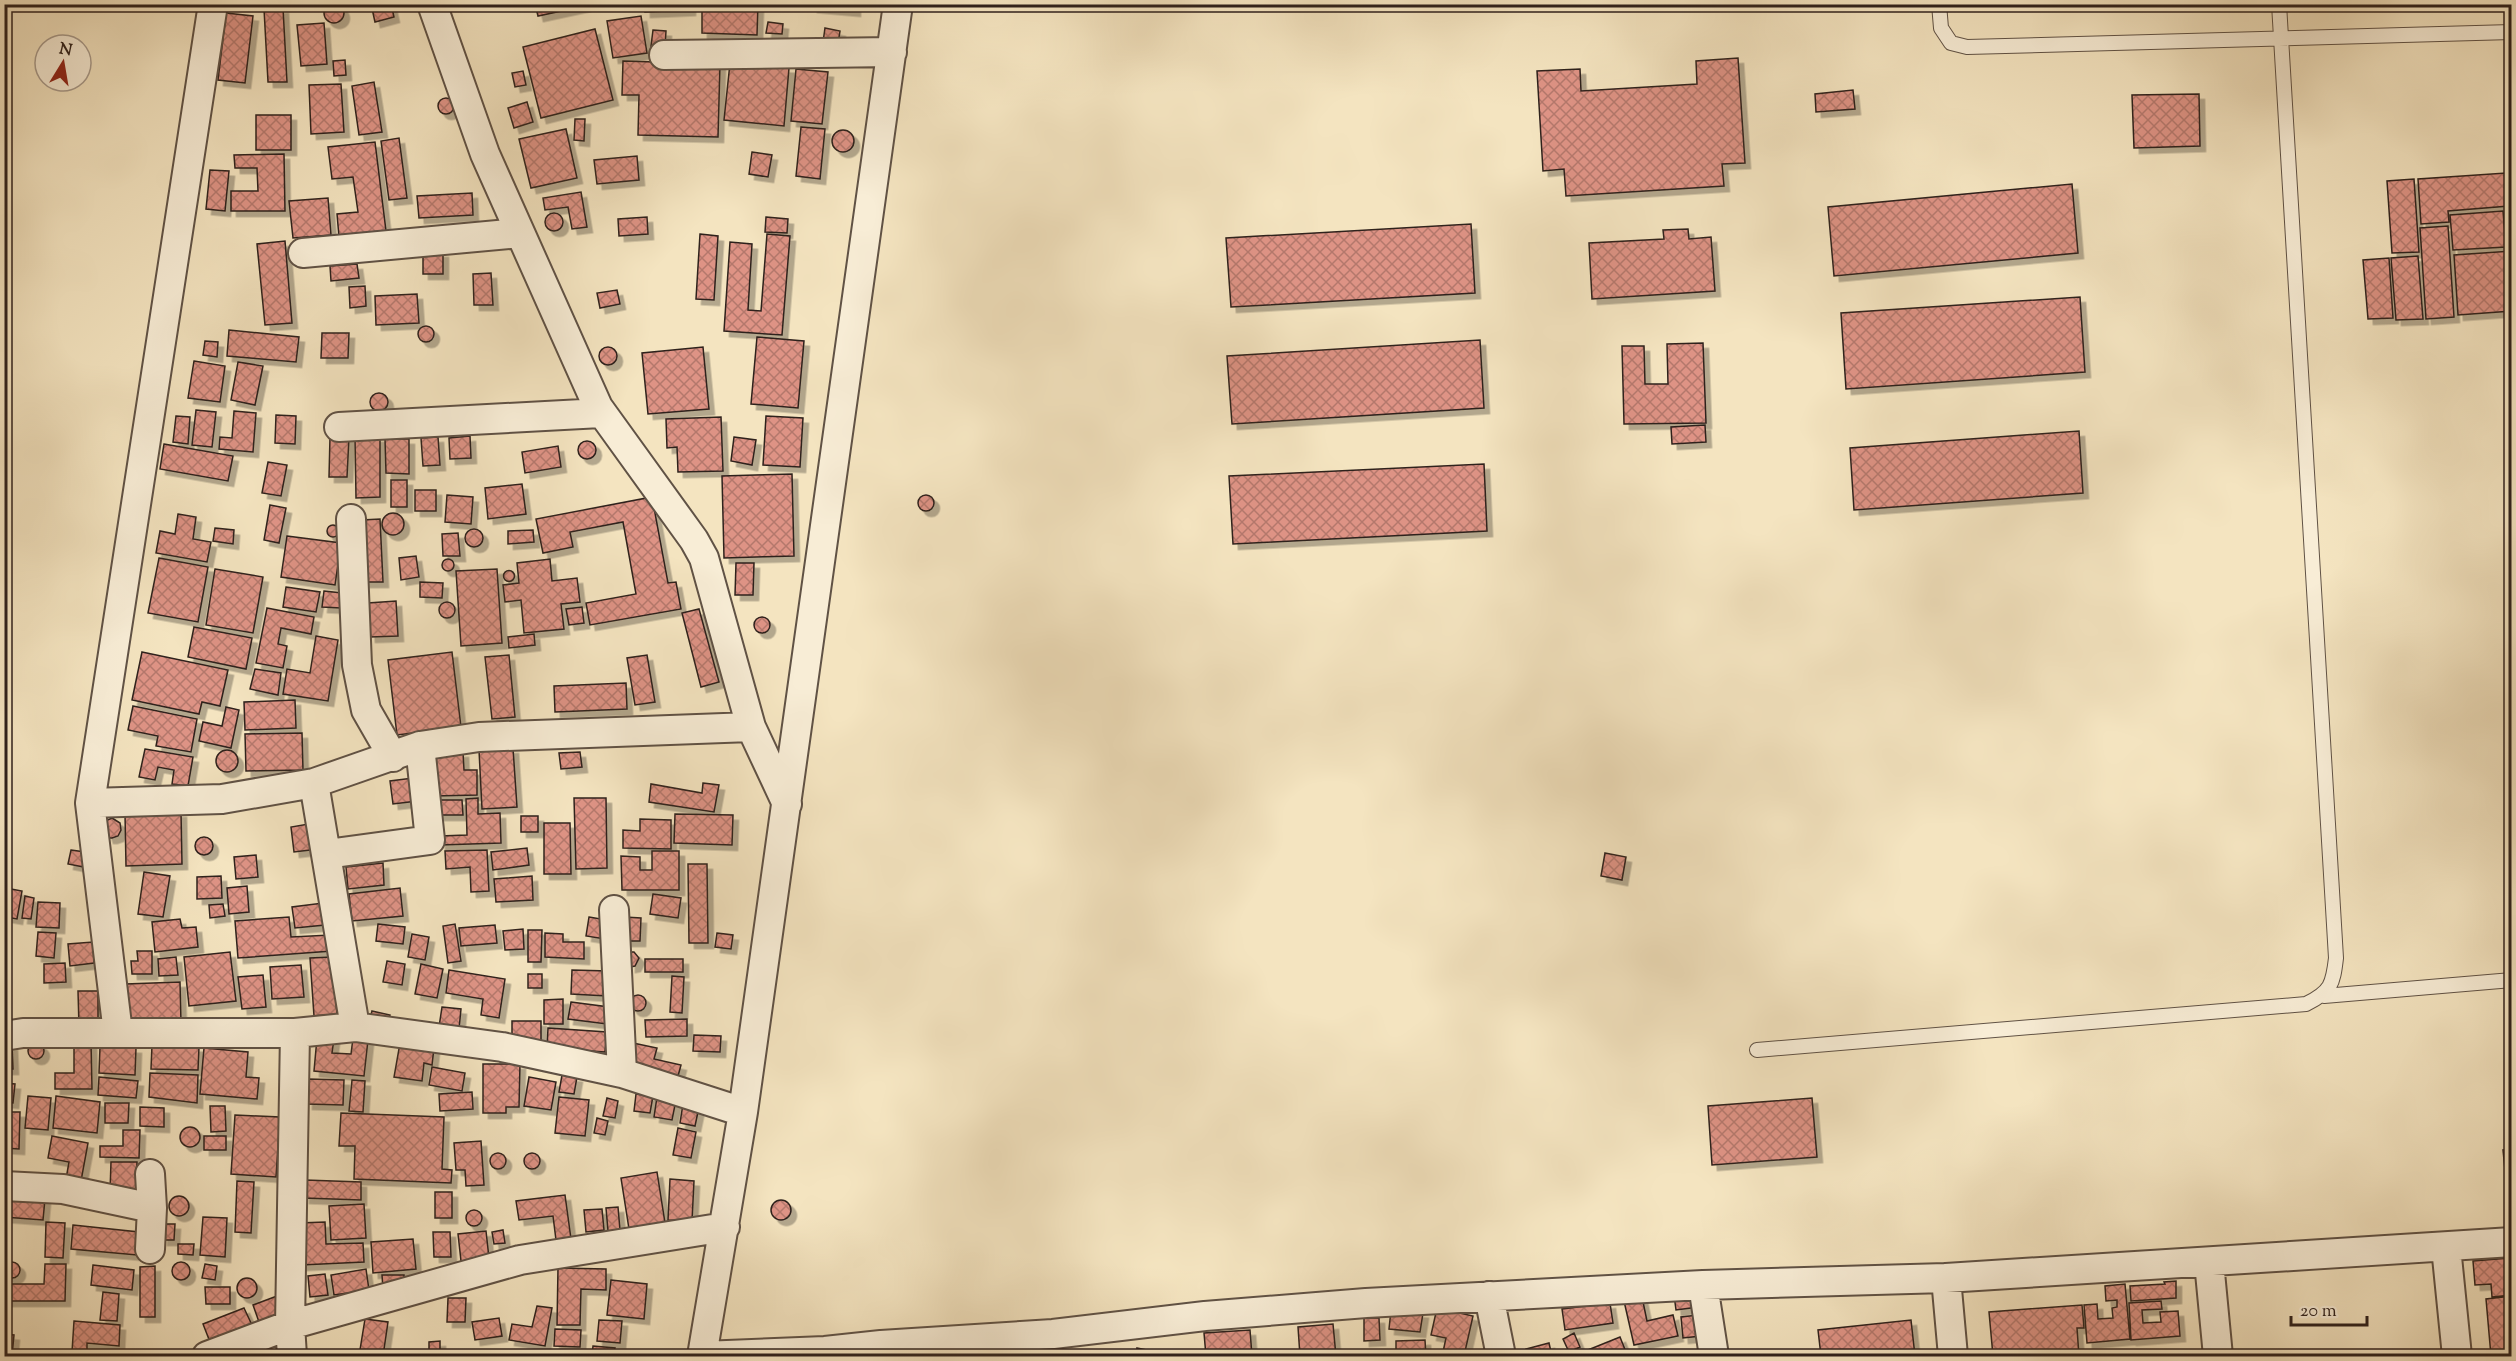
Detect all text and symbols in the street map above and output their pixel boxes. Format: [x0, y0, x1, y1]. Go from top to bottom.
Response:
north arrow [33, 33, 93, 93]
text: N [57, 38, 74, 63]
scale bar [2291, 1289, 2368, 1327]
text: 20 m [2300, 1299, 2337, 1325]

